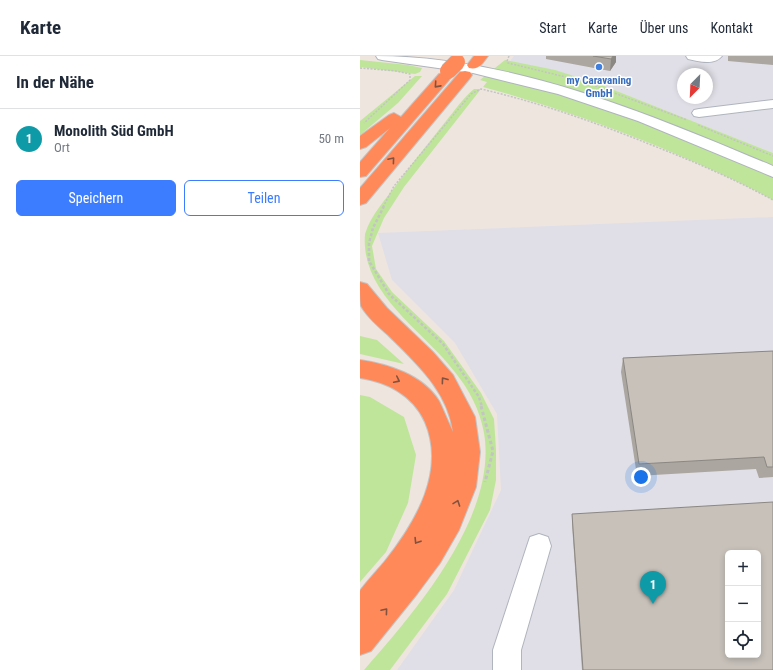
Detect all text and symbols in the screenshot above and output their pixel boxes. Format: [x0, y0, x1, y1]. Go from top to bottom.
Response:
text: Karte [20, 16, 61, 39]
text: Start [539, 20, 566, 36]
text: Karte [588, 20, 618, 36]
text: Über uns [640, 20, 688, 36]
text: Kontakt [710, 20, 753, 36]
marker: my Caravaning GmbH [594, 62, 604, 72]
north arrow [677, 68, 713, 104]
text: In der Nähe [16, 72, 94, 92]
place label: my Caravaning GmbH [567, 74, 631, 100]
one-way arrow [434, 80, 441, 87]
text: Monolith Süd GmbH [54, 122, 174, 140]
text: 1 [26, 131, 32, 146]
text: 50 m [318, 131, 344, 146]
text: Ort [54, 140, 70, 155]
one-way arrow [388, 158, 395, 165]
button: Speichern [16, 180, 176, 216]
button: Teilen [184, 180, 344, 216]
one-way arrow [393, 375, 400, 383]
one-way arrow [441, 378, 448, 385]
your location [631, 467, 651, 487]
one-way arrow [453, 500, 461, 507]
one-way arrow [414, 537, 421, 544]
map controls [725, 550, 761, 658]
button: + [725, 550, 761, 586]
pin: 1 [640, 571, 666, 604]
button: − [725, 586, 761, 622]
one-way arrow [381, 608, 388, 615]
button: locate [725, 622, 761, 658]

